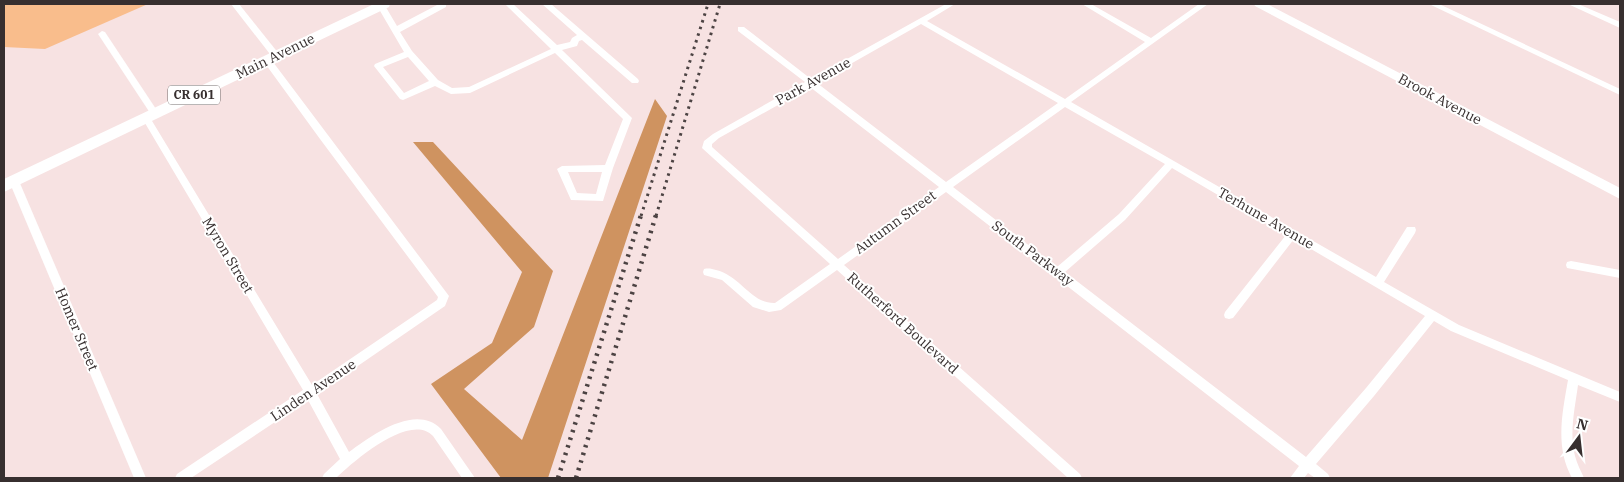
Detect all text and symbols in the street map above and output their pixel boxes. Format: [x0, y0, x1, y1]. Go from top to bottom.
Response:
street label: Main Avenue [233, 29, 317, 83]
street label: Park Avenue [772, 53, 854, 109]
street label: Brook Avenue [1395, 69, 1485, 129]
road number: CR 601 [168, 86, 220, 104]
street label: Terhune Avenue [1215, 183, 1317, 253]
street label: Autumn Street [851, 186, 939, 258]
street label: Myron Street [198, 214, 258, 296]
street label: South Parkway [988, 216, 1078, 290]
street label: Rutherford Boulevard [844, 268, 963, 378]
street label: Homer Street [51, 285, 103, 373]
street label: Linden Avenue [267, 355, 359, 425]
north arrow [1554, 412, 1604, 462]
text: N [1575, 414, 1590, 435]

